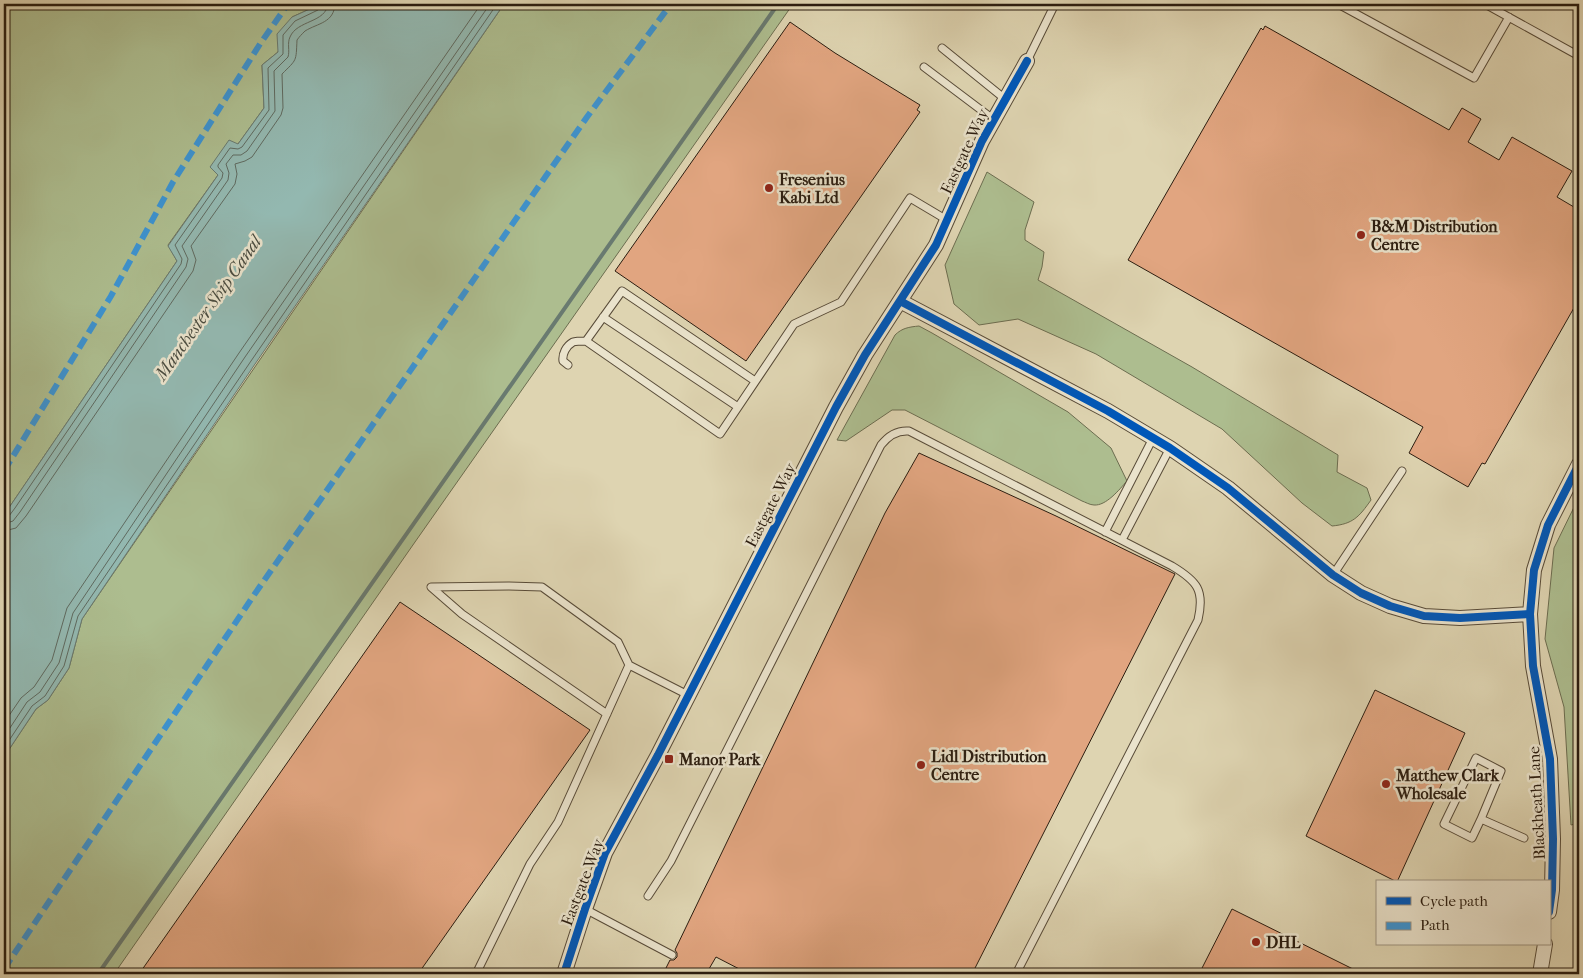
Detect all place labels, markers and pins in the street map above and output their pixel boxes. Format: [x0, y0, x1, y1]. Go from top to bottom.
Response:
place label: Fresenius Kabi Ltd [778, 170, 845, 207]
marker: Fresenius Kabi Ltd [763, 182, 775, 194]
place label: B&M Distribution Centre [1371, 217, 1498, 254]
marker: B&M Distribution Centre [1355, 229, 1367, 241]
place label: Lidl Distribution Centre [931, 747, 1047, 784]
place label: Manor Park [678, 750, 761, 769]
marker: Manor Park [663, 753, 675, 765]
marker: Lidl Distribution Centre [915, 759, 927, 771]
place label: Matthew Clark Wholesale [1395, 766, 1500, 803]
marker: Matthew Clark Wholesale [1380, 778, 1392, 790]
place label: DHL [1266, 933, 1301, 952]
marker: DHL [1250, 936, 1262, 948]

